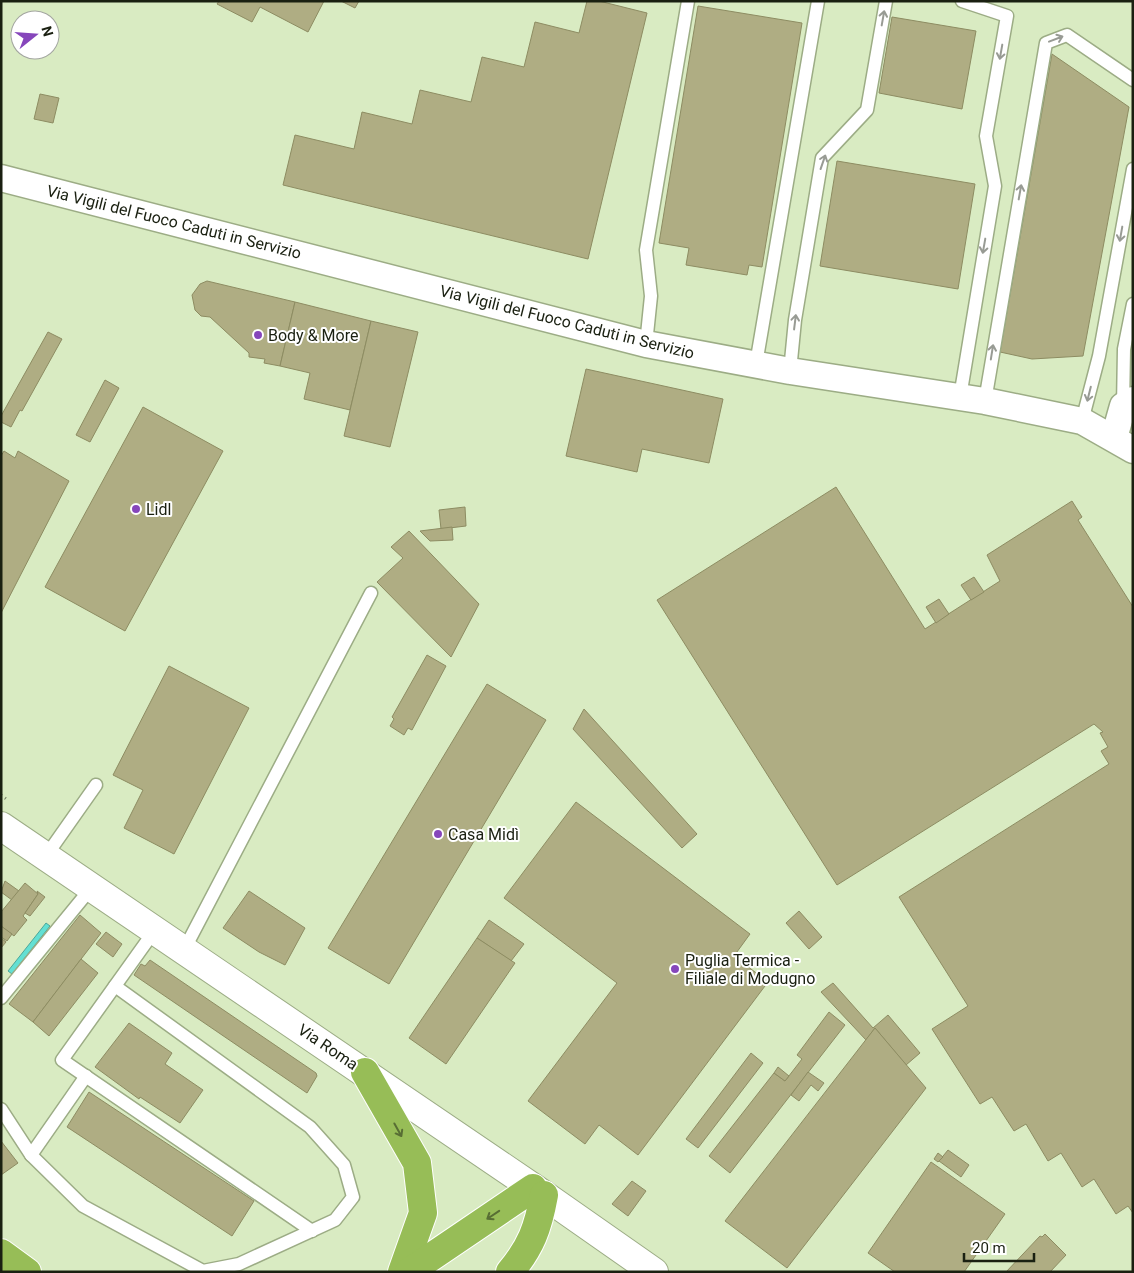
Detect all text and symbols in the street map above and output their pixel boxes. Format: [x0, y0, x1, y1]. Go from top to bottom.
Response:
north arrow [10, 10, 60, 60]
one-way arrow [878, 11, 888, 27]
text: N [38, 24, 57, 38]
one-way arrow [1048, 34, 1063, 43]
one-way arrow [995, 43, 1005, 59]
one-way arrow [818, 155, 828, 171]
street label: Via Vigili del Fuoco Caduti in Servizio [45, 181, 303, 263]
one-way arrow [1015, 185, 1025, 201]
one-way arrow [1115, 226, 1125, 242]
one-way arrow [979, 238, 989, 254]
street label: Via Vigili del Fuoco Caduti in Servizio [438, 281, 696, 363]
one-way arrow [790, 315, 800, 331]
place label: Body & More [268, 326, 358, 345]
marker: Body & More [252, 329, 264, 341]
one-way arrow [987, 345, 997, 361]
one-way arrow [1084, 385, 1093, 401]
place label: Lidl [146, 500, 171, 519]
marker: Lidl [130, 503, 142, 515]
place label: Casa Midì [448, 825, 519, 844]
marker: Casa Midì [432, 828, 444, 840]
place label: Puglia Termica - Filiale di Modugno [685, 951, 815, 988]
marker: Puglia Termica - Filiale di Modugno [669, 963, 681, 975]
street label: Via Roma [294, 1020, 362, 1074]
one-way arrow [393, 1122, 403, 1137]
one-way arrow [486, 1210, 500, 1220]
scale bar [964, 1230, 1034, 1262]
text: 20 m [972, 1239, 1006, 1257]

